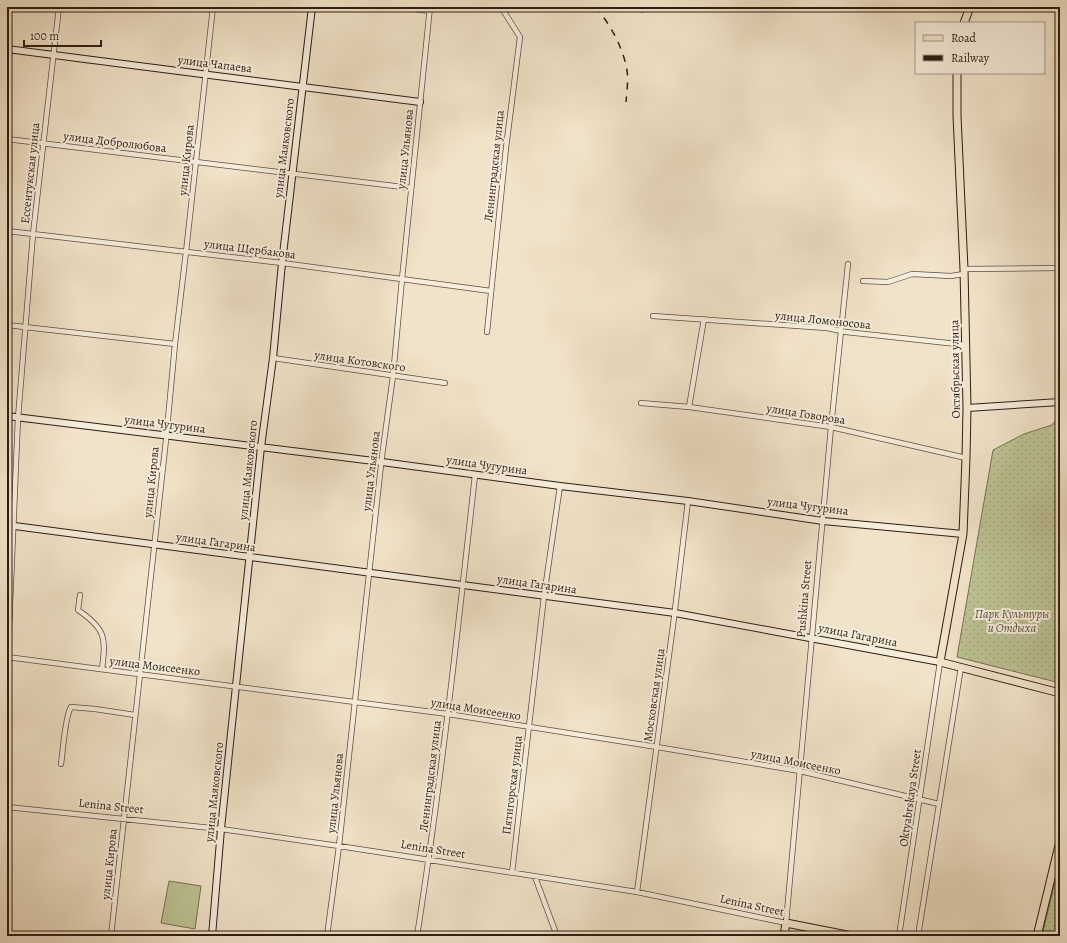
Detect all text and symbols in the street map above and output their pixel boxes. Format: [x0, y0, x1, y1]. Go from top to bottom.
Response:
scale bar [24, 22, 101, 48]
legend [915, 22, 1045, 74]
text: 100 m [30, 28, 59, 44]
text: Road [951, 30, 977, 46]
text: Railway [951, 50, 990, 66]
street label: улица Чапаева [176, 51, 253, 77]
street label: улица Маяковского [270, 97, 298, 200]
street label: улица Ульянова [393, 108, 417, 191]
street label: Ленинградская улица [480, 109, 508, 223]
street label: Ессентукская улица [17, 121, 43, 224]
street label: улица Кирова [174, 123, 198, 197]
street label: улица Добролюбова [62, 128, 168, 156]
street label: улица Щербакова [202, 235, 297, 263]
street label: улица Ломоносова [773, 307, 872, 333]
street label: Октябрьская улица [946, 319, 964, 419]
street label: улица Котовского [312, 347, 407, 375]
street label: улица Говорова [764, 400, 847, 428]
street label: улица Чугурина [123, 411, 207, 437]
street label: улица Маяковского [235, 419, 261, 522]
street label: улица Ульянова [358, 430, 384, 513]
street label: улица Кирова [139, 445, 163, 519]
street label: улица Чугурина [445, 451, 529, 479]
street label: улица Чугурина [766, 493, 850, 519]
street label: улица Гагарина [174, 528, 257, 556]
street label: Pushkina Street [793, 560, 815, 638]
street label: улица Гагарина [495, 570, 578, 598]
park label: Парк Культуры и Отдыха [975, 606, 1049, 636]
street label: улица Гагарина [816, 619, 899, 651]
street label: Московская улица [640, 647, 669, 743]
street label: улица Моисеенко [108, 652, 201, 679]
street label: улица Моисеенко [429, 694, 522, 724]
street label: Ленинградская улица [415, 719, 445, 833]
street label: Пятигорская улица [498, 734, 526, 835]
street label: улица Маяковского [201, 741, 227, 844]
street label: улица Моисеенко [749, 745, 842, 779]
street label: Oktyabrskaya Street [895, 748, 925, 848]
street label: улица Ульянова [323, 752, 347, 835]
street label: Lenina Street [78, 795, 144, 817]
street label: улица Кирова [97, 827, 121, 901]
street label: Lenina Street [399, 836, 467, 862]
street label: Lenina Street [718, 890, 786, 920]

